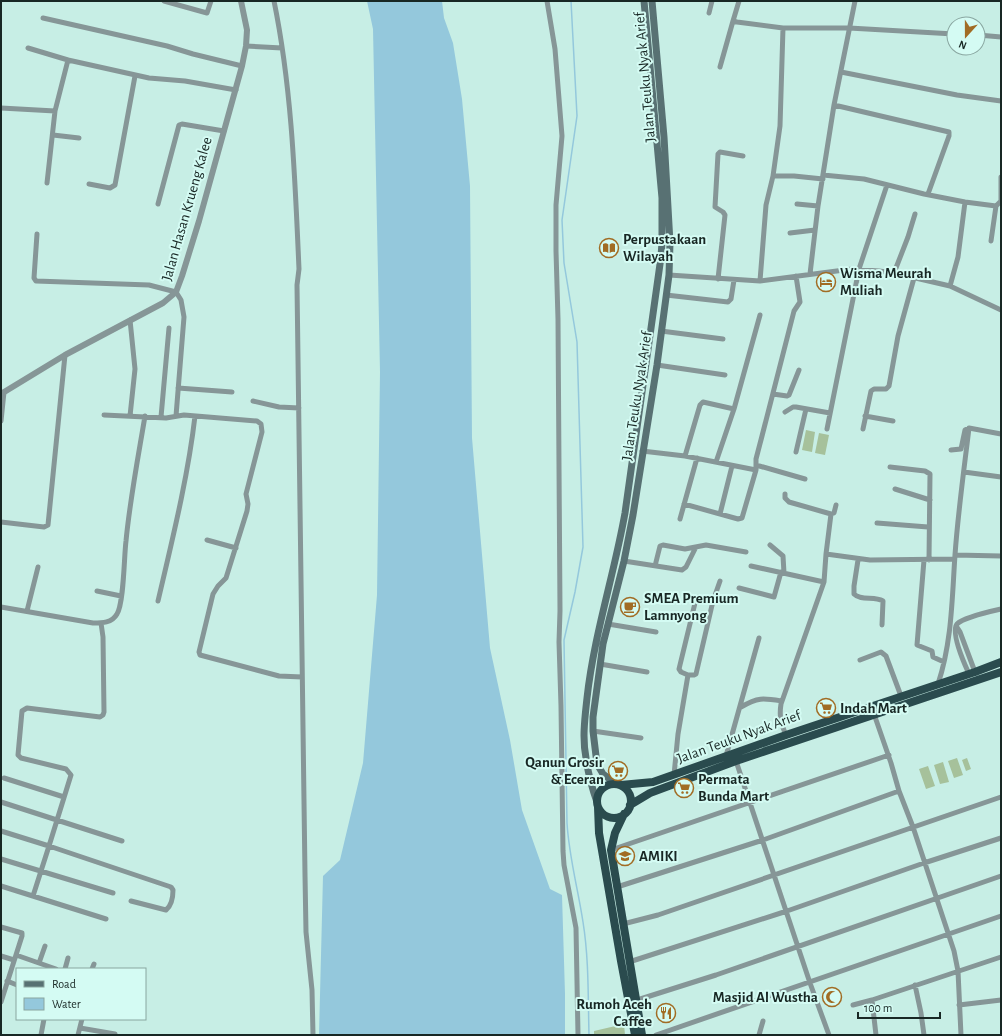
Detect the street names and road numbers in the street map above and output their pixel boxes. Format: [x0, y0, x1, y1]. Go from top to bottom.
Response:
street label: Jalan Teuku Nyak Arief [632, 10, 658, 143]
street label: Jalan Hasan Krueng Kalee [159, 135, 215, 283]
street label: Jalan Teuku Nyak Arief [619, 329, 655, 462]
street label: Jalan Teuku Nyak Arief [675, 707, 804, 766]

